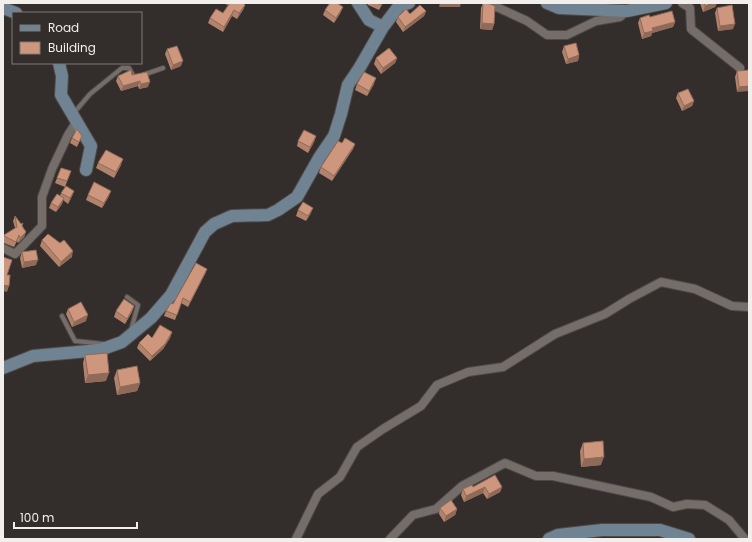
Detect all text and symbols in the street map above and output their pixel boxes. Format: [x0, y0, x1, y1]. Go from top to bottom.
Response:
legend [12, 12, 142, 64]
text: Road [48, 19, 79, 36]
text: Building [48, 39, 96, 56]
scale bar [14, 504, 137, 530]
text: 100 m [20, 509, 54, 526]

